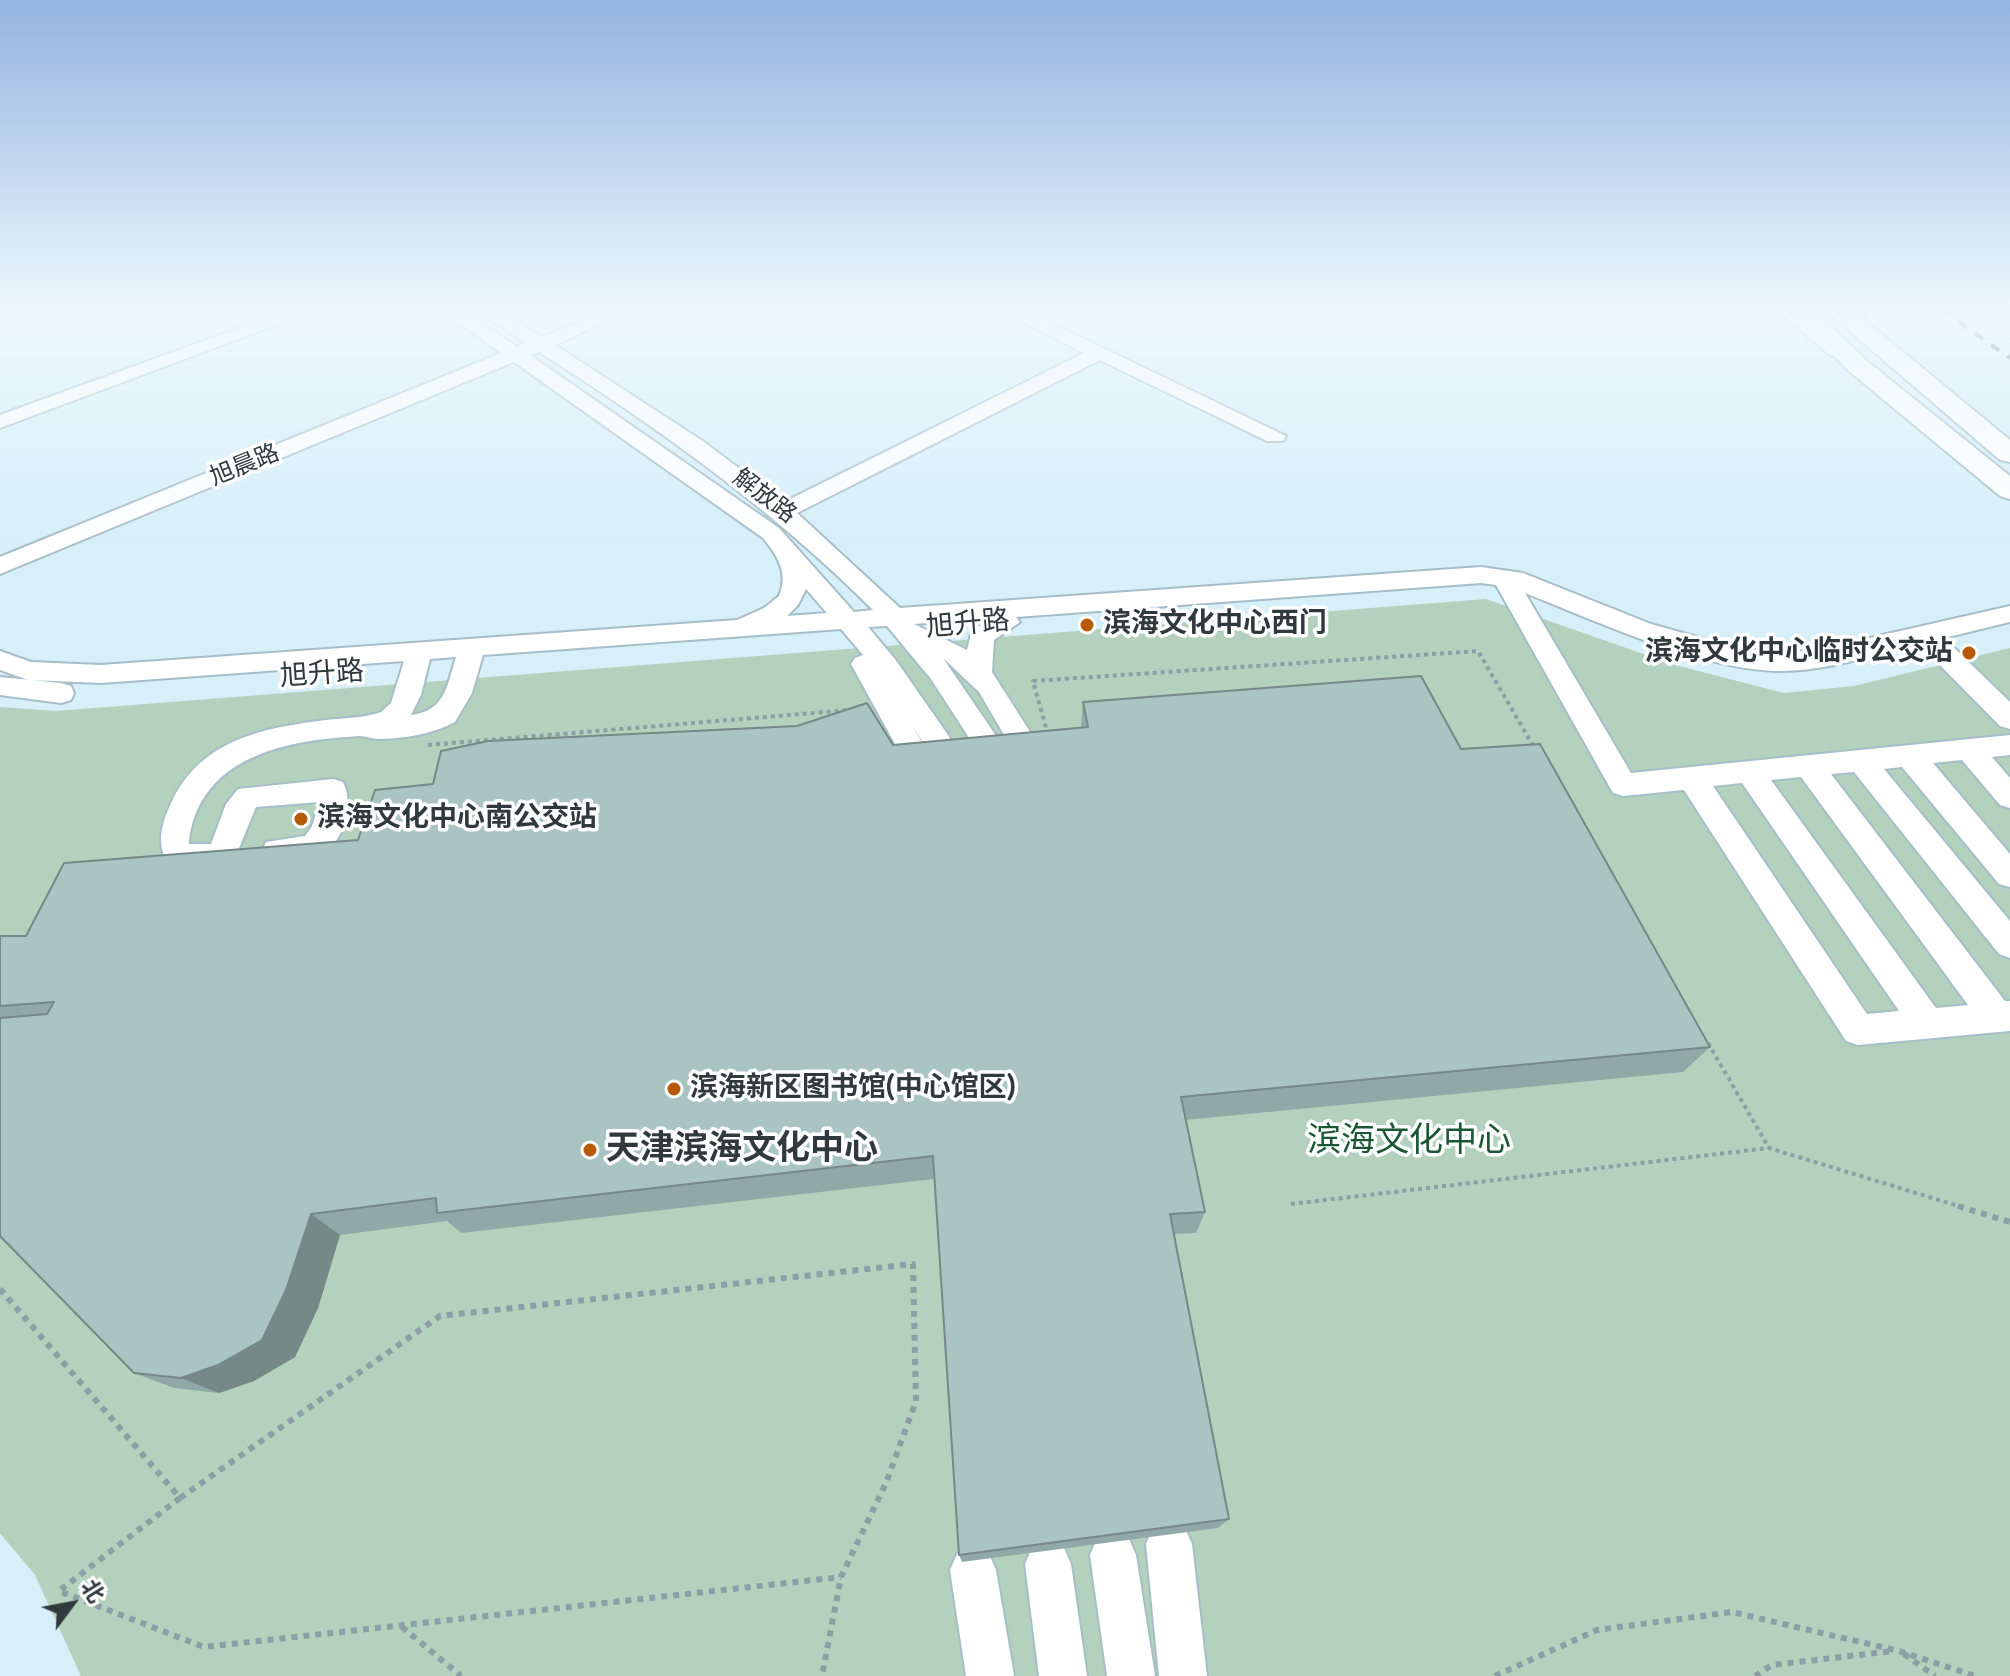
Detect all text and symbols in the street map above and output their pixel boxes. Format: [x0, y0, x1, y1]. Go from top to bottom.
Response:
street label: 旭晨路 [206, 439, 284, 493]
street label: 解放路 [727, 464, 801, 530]
street label: 旭升路 [925, 605, 1011, 645]
place label: 滨海文化中心西门 [1103, 608, 1327, 642]
marker: 滨海文化中心西门 [1078, 616, 1096, 634]
place label: 滨海文化中心临时公交站 [1645, 636, 1953, 670]
marker: 滨海文化中心临时公交站 [1960, 644, 1978, 662]
street label: 旭升路 [279, 655, 365, 695]
place label: 滨海文化中心南公交站 [317, 802, 597, 836]
marker: 滨海文化中心南公交站 [292, 810, 310, 828]
place label: 滨海新区图书馆(中心馆区) [690, 1072, 1015, 1106]
marker: 滨海新区图书馆(中心馆区) [665, 1080, 683, 1098]
park label: 滨海文化中心 [1307, 1122, 1511, 1162]
place label: 天津滨海文化中心 [606, 1130, 878, 1170]
marker: 天津滨海文化中心 [581, 1141, 599, 1159]
north arrow [32, 1564, 112, 1644]
text: 北 [75, 1575, 109, 1607]

